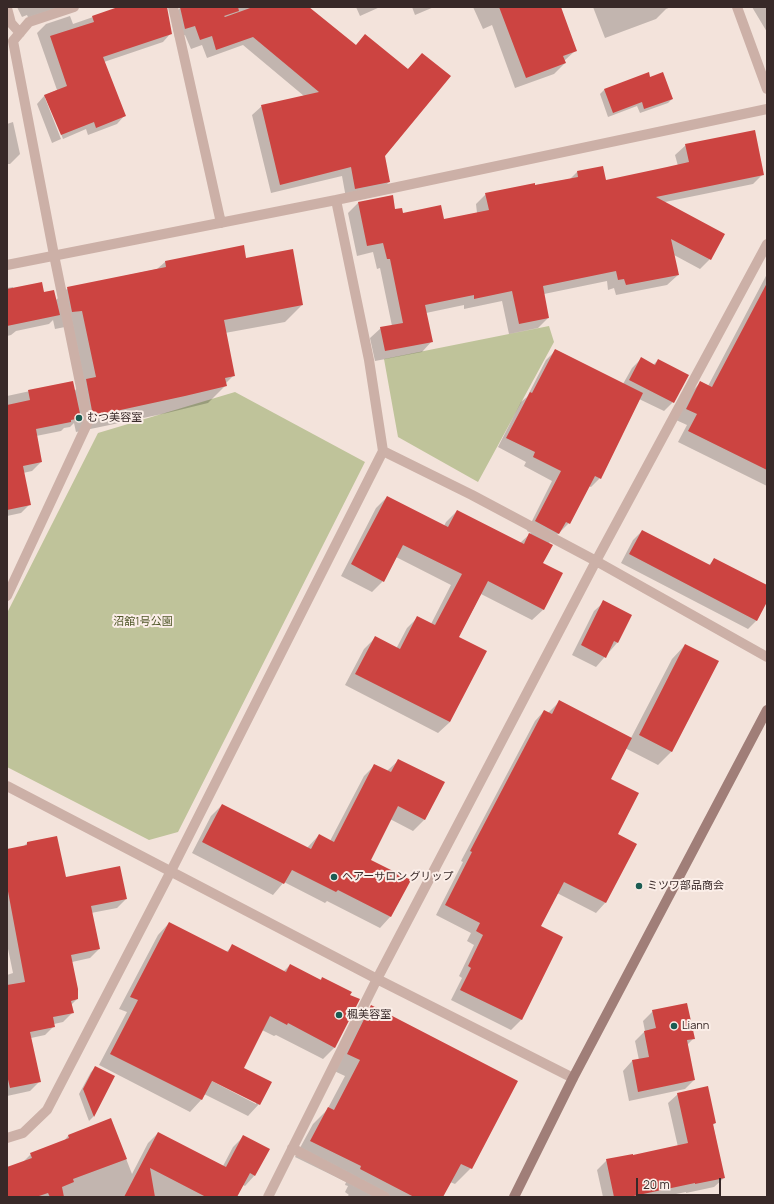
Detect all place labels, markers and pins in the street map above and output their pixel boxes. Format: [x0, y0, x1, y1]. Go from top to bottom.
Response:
place label: むつ美容室 [87, 411, 142, 425]
marker: むつ美容室 [74, 413, 84, 423]
place label: ヘアーサロン グリップ [342, 870, 454, 884]
marker: ヘアーサロン グリップ [329, 872, 339, 882]
place label: ミツワ部品商会 [647, 879, 724, 893]
marker: ミツワ部品商会 [634, 881, 644, 891]
place label: 楓美容室 [347, 1008, 391, 1022]
marker: 楓美容室 [334, 1010, 344, 1020]
place label: Liann [682, 1019, 709, 1033]
marker: Liann [669, 1021, 679, 1031]

